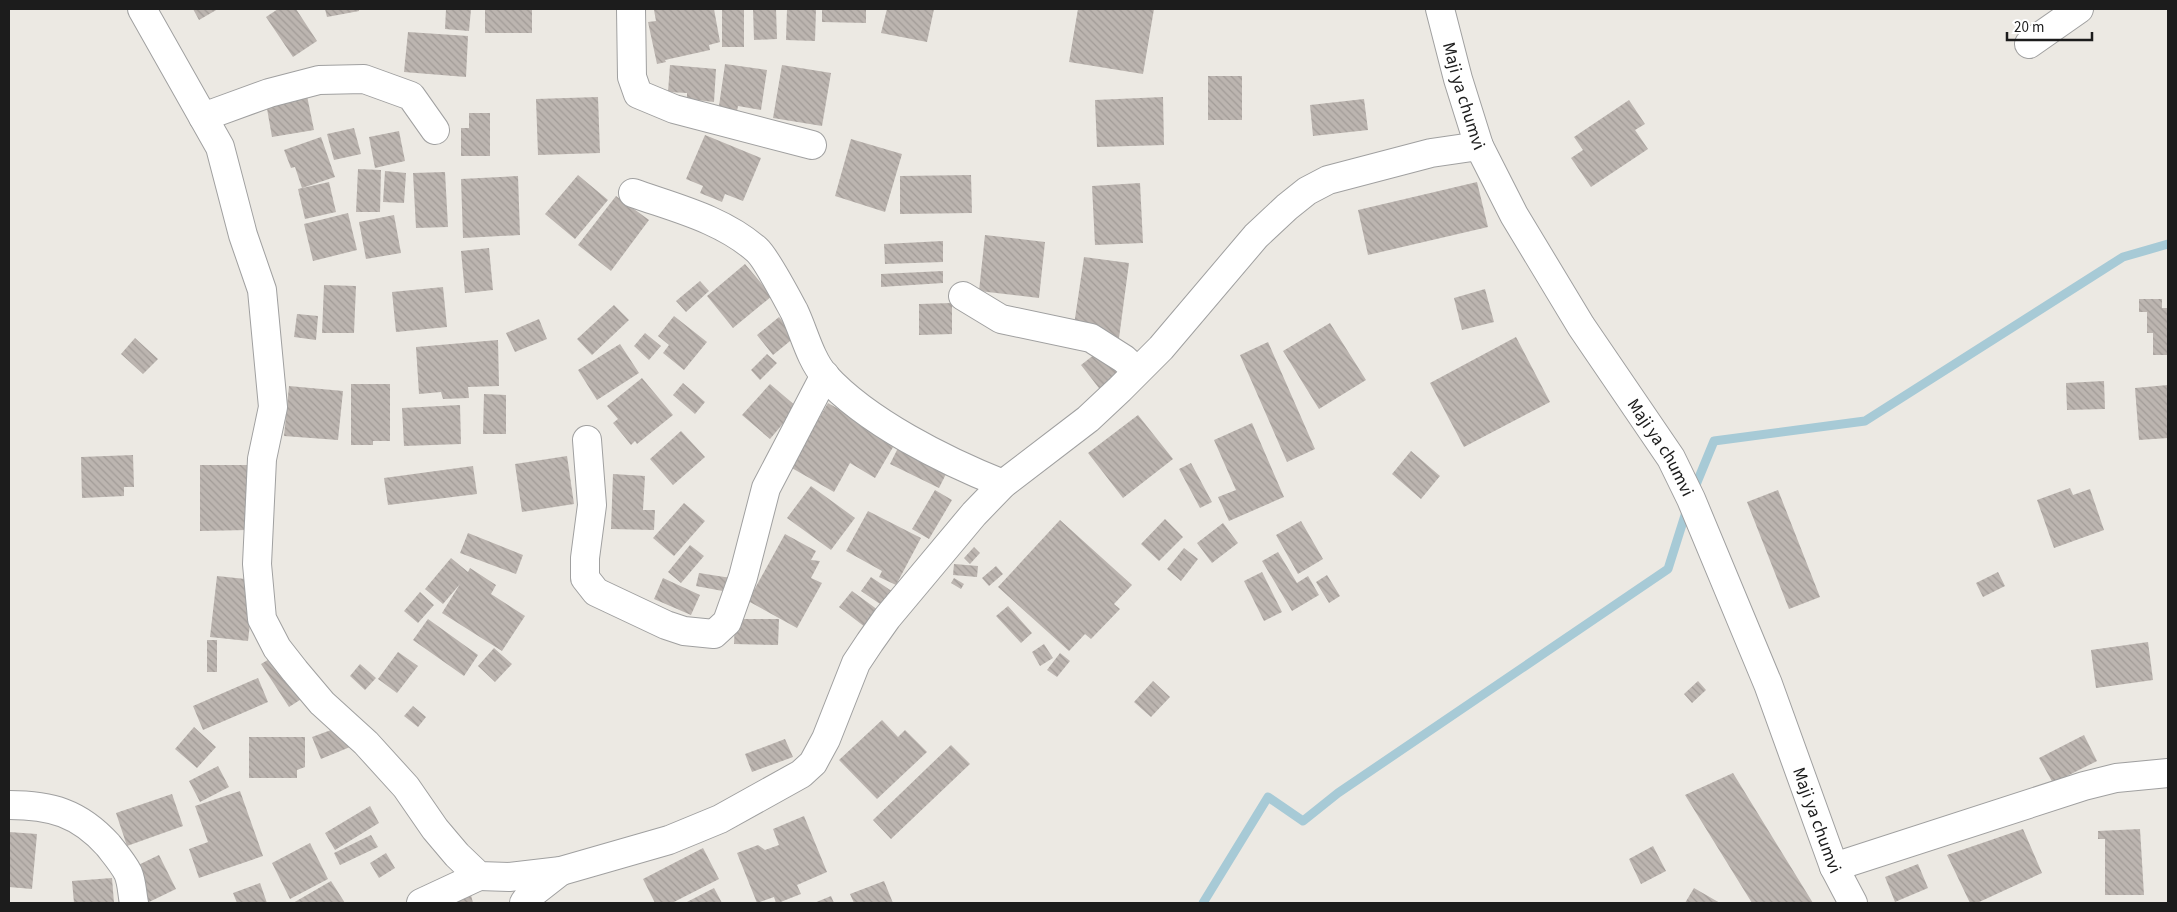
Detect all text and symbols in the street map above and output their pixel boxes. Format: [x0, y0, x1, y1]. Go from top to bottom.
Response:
scale bar [2007, 10, 2092, 42]
text: 20 m [2014, 17, 2044, 38]
street label: Maji ya chumvi [1436, 39, 1491, 155]
street label: Maji ya chumvi [1621, 394, 1700, 501]
street label: Maji ya chumvi [1786, 764, 1847, 878]

